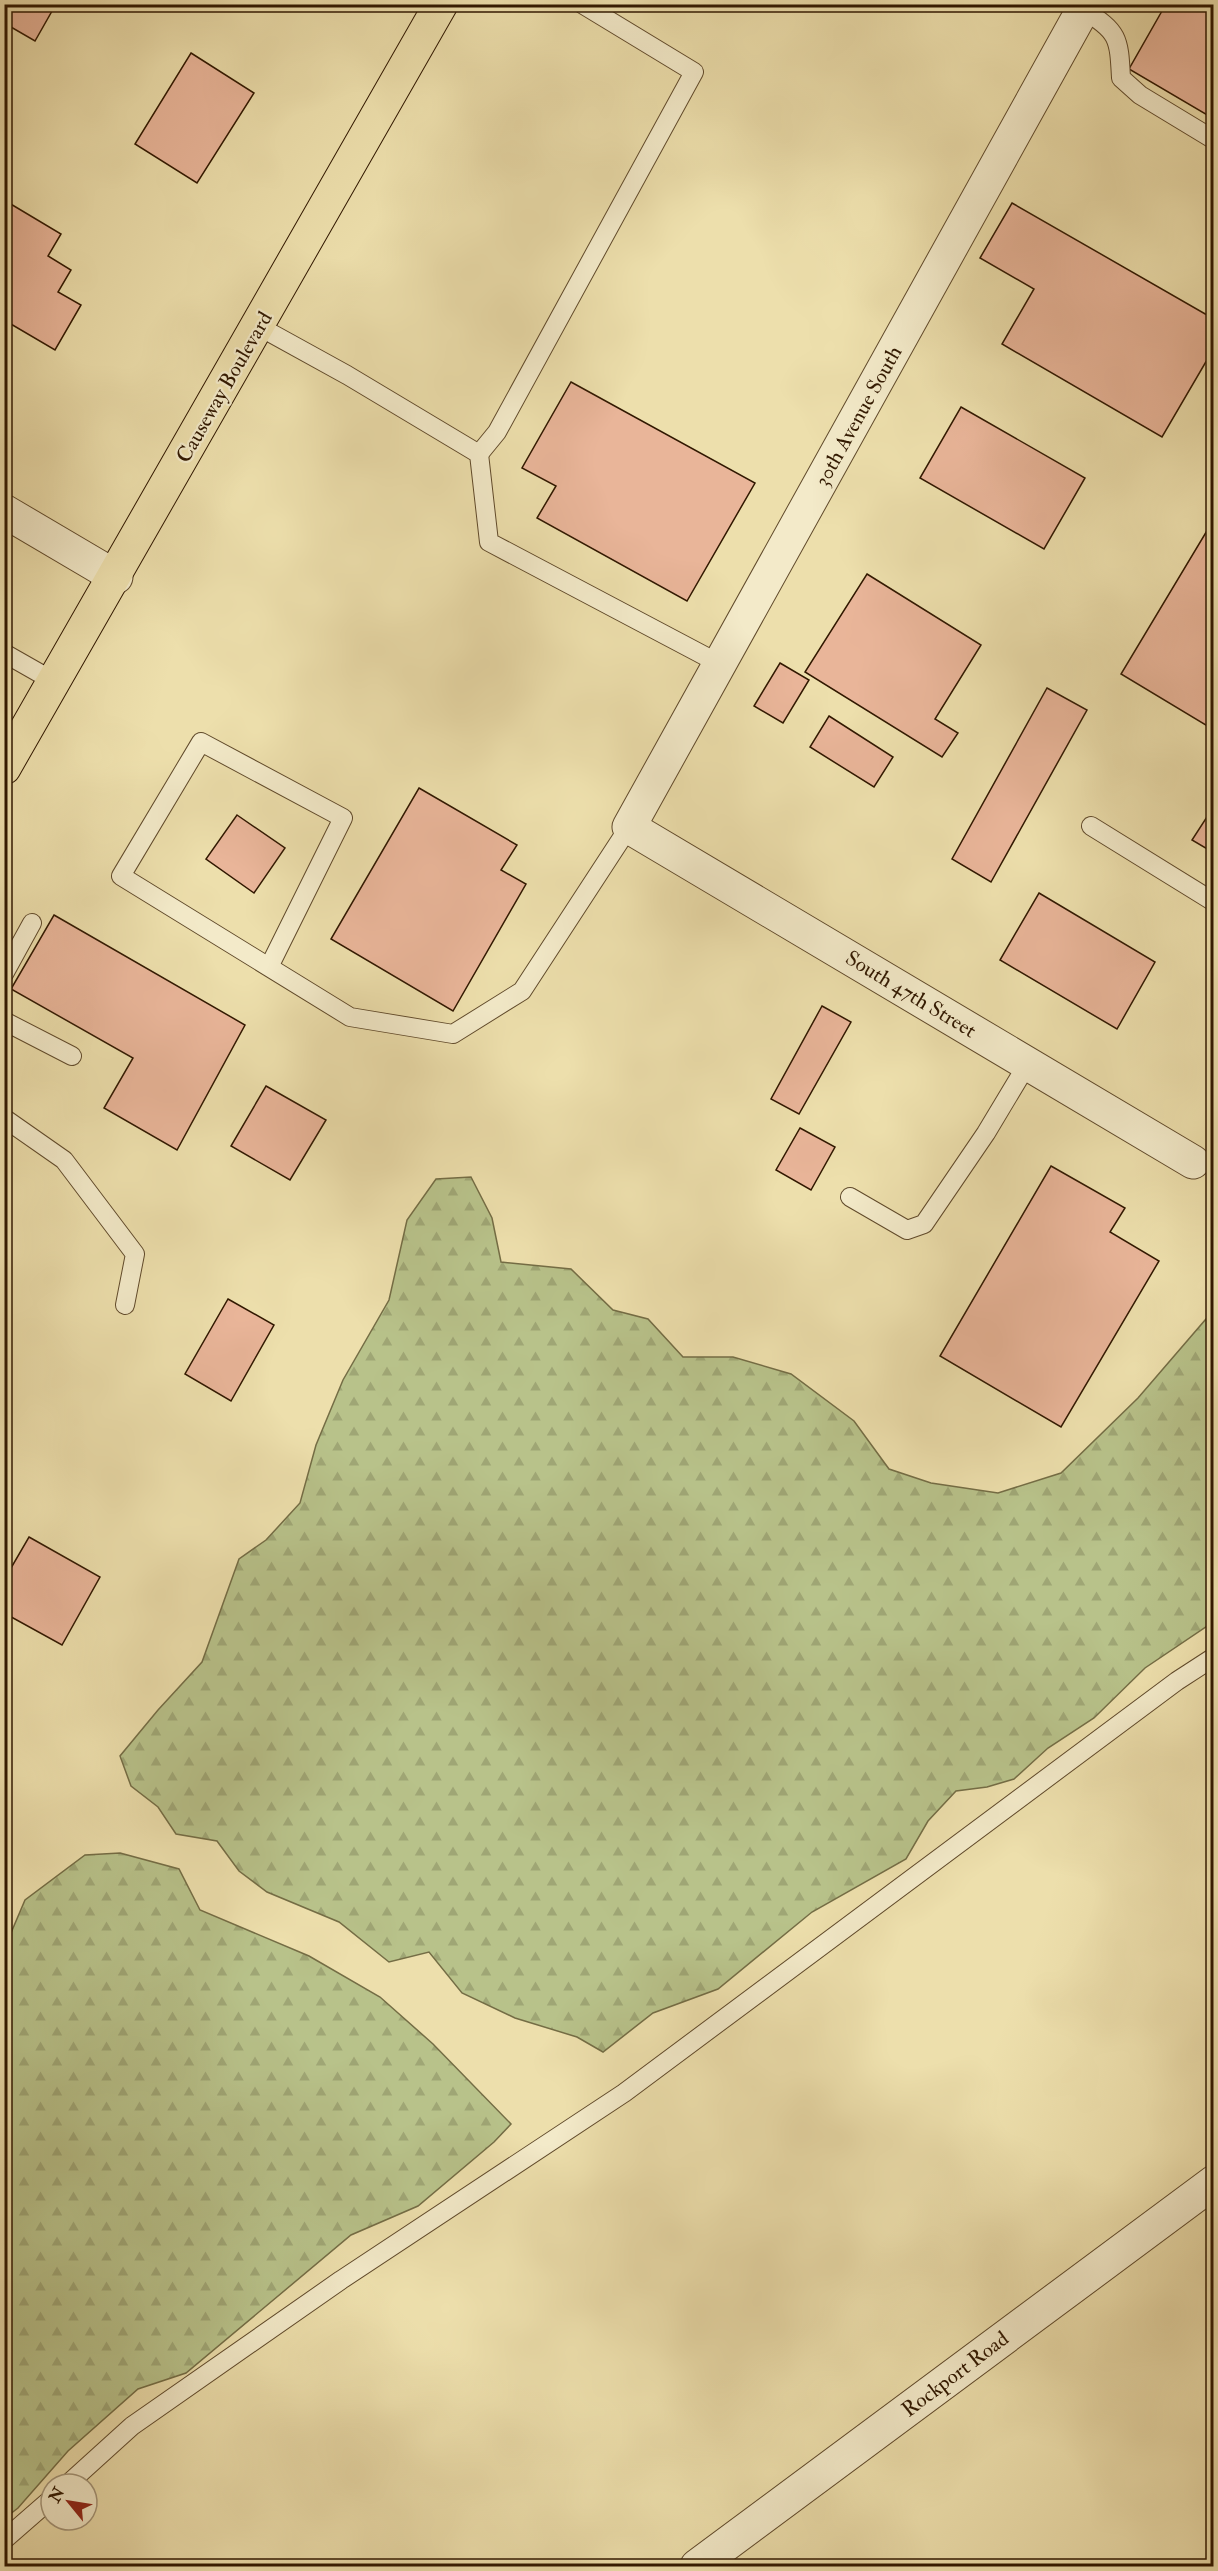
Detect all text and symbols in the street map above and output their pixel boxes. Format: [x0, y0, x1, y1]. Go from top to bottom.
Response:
street label: Causeway Boulevard [170, 306, 279, 468]
street label: 30th Avenue South [809, 341, 908, 491]
street label: South 47th Street [840, 945, 981, 1044]
street label: Rockport Road [896, 2325, 1015, 2423]
north arrow [39, 2472, 99, 2532]
text: N [44, 2483, 69, 2507]

